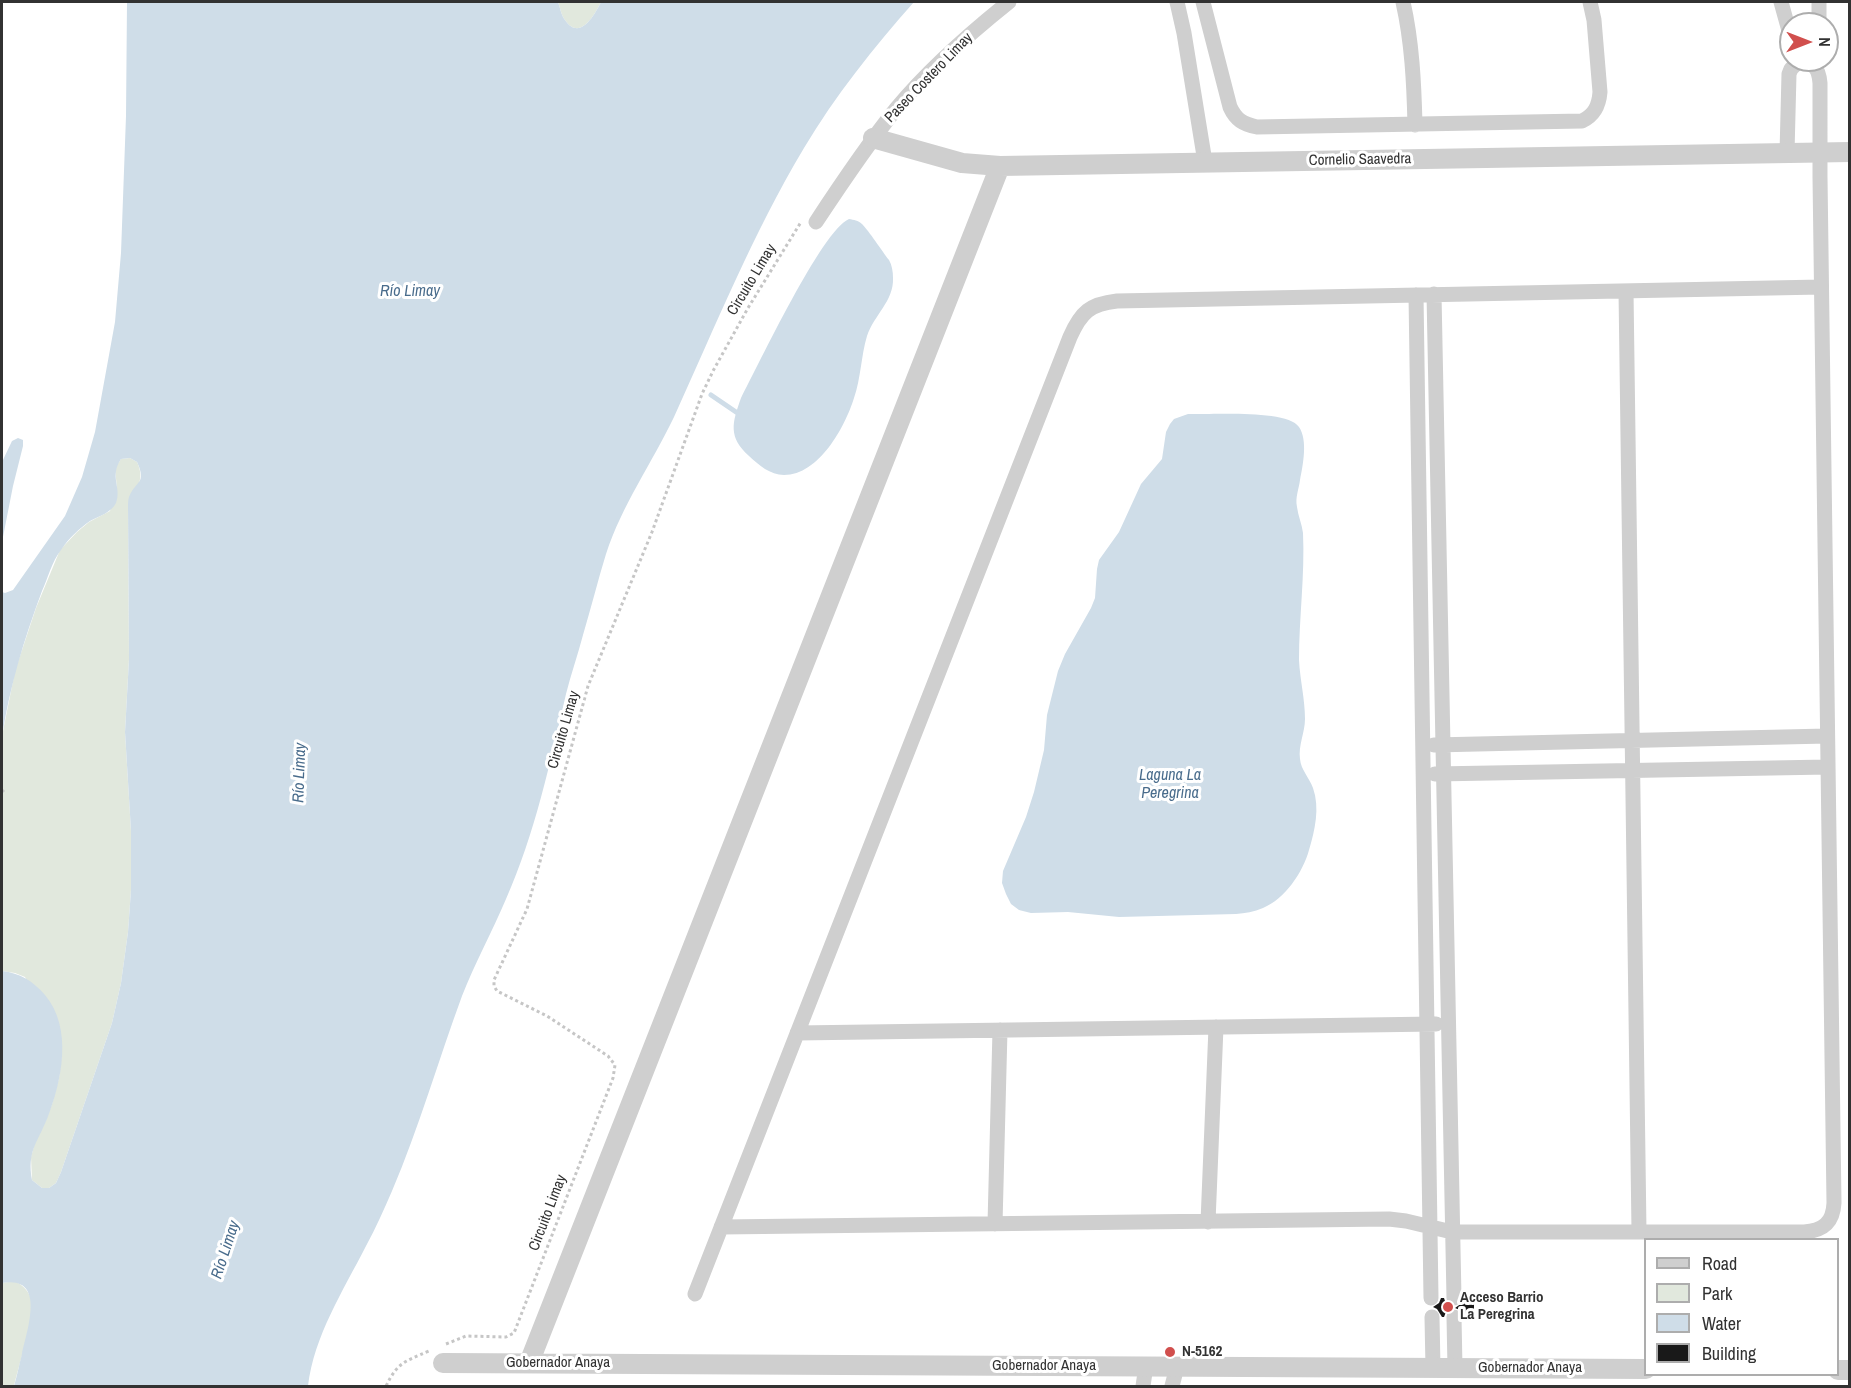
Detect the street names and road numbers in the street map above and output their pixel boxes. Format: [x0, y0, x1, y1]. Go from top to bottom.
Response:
street label: Paseo Costero Limay [881, 29, 977, 127]
street label: Cornelio Saavedra [1309, 150, 1411, 170]
street label: Circuito Limay [724, 241, 780, 319]
street label: Circuito Limay [544, 689, 584, 771]
street label: Circuito Limay [525, 1172, 571, 1254]
street label: Gobernador Anaya [506, 1354, 610, 1372]
street label: Gobernador Anaya [992, 1357, 1096, 1375]
street label: Gobernador Anaya [1478, 1359, 1582, 1377]

